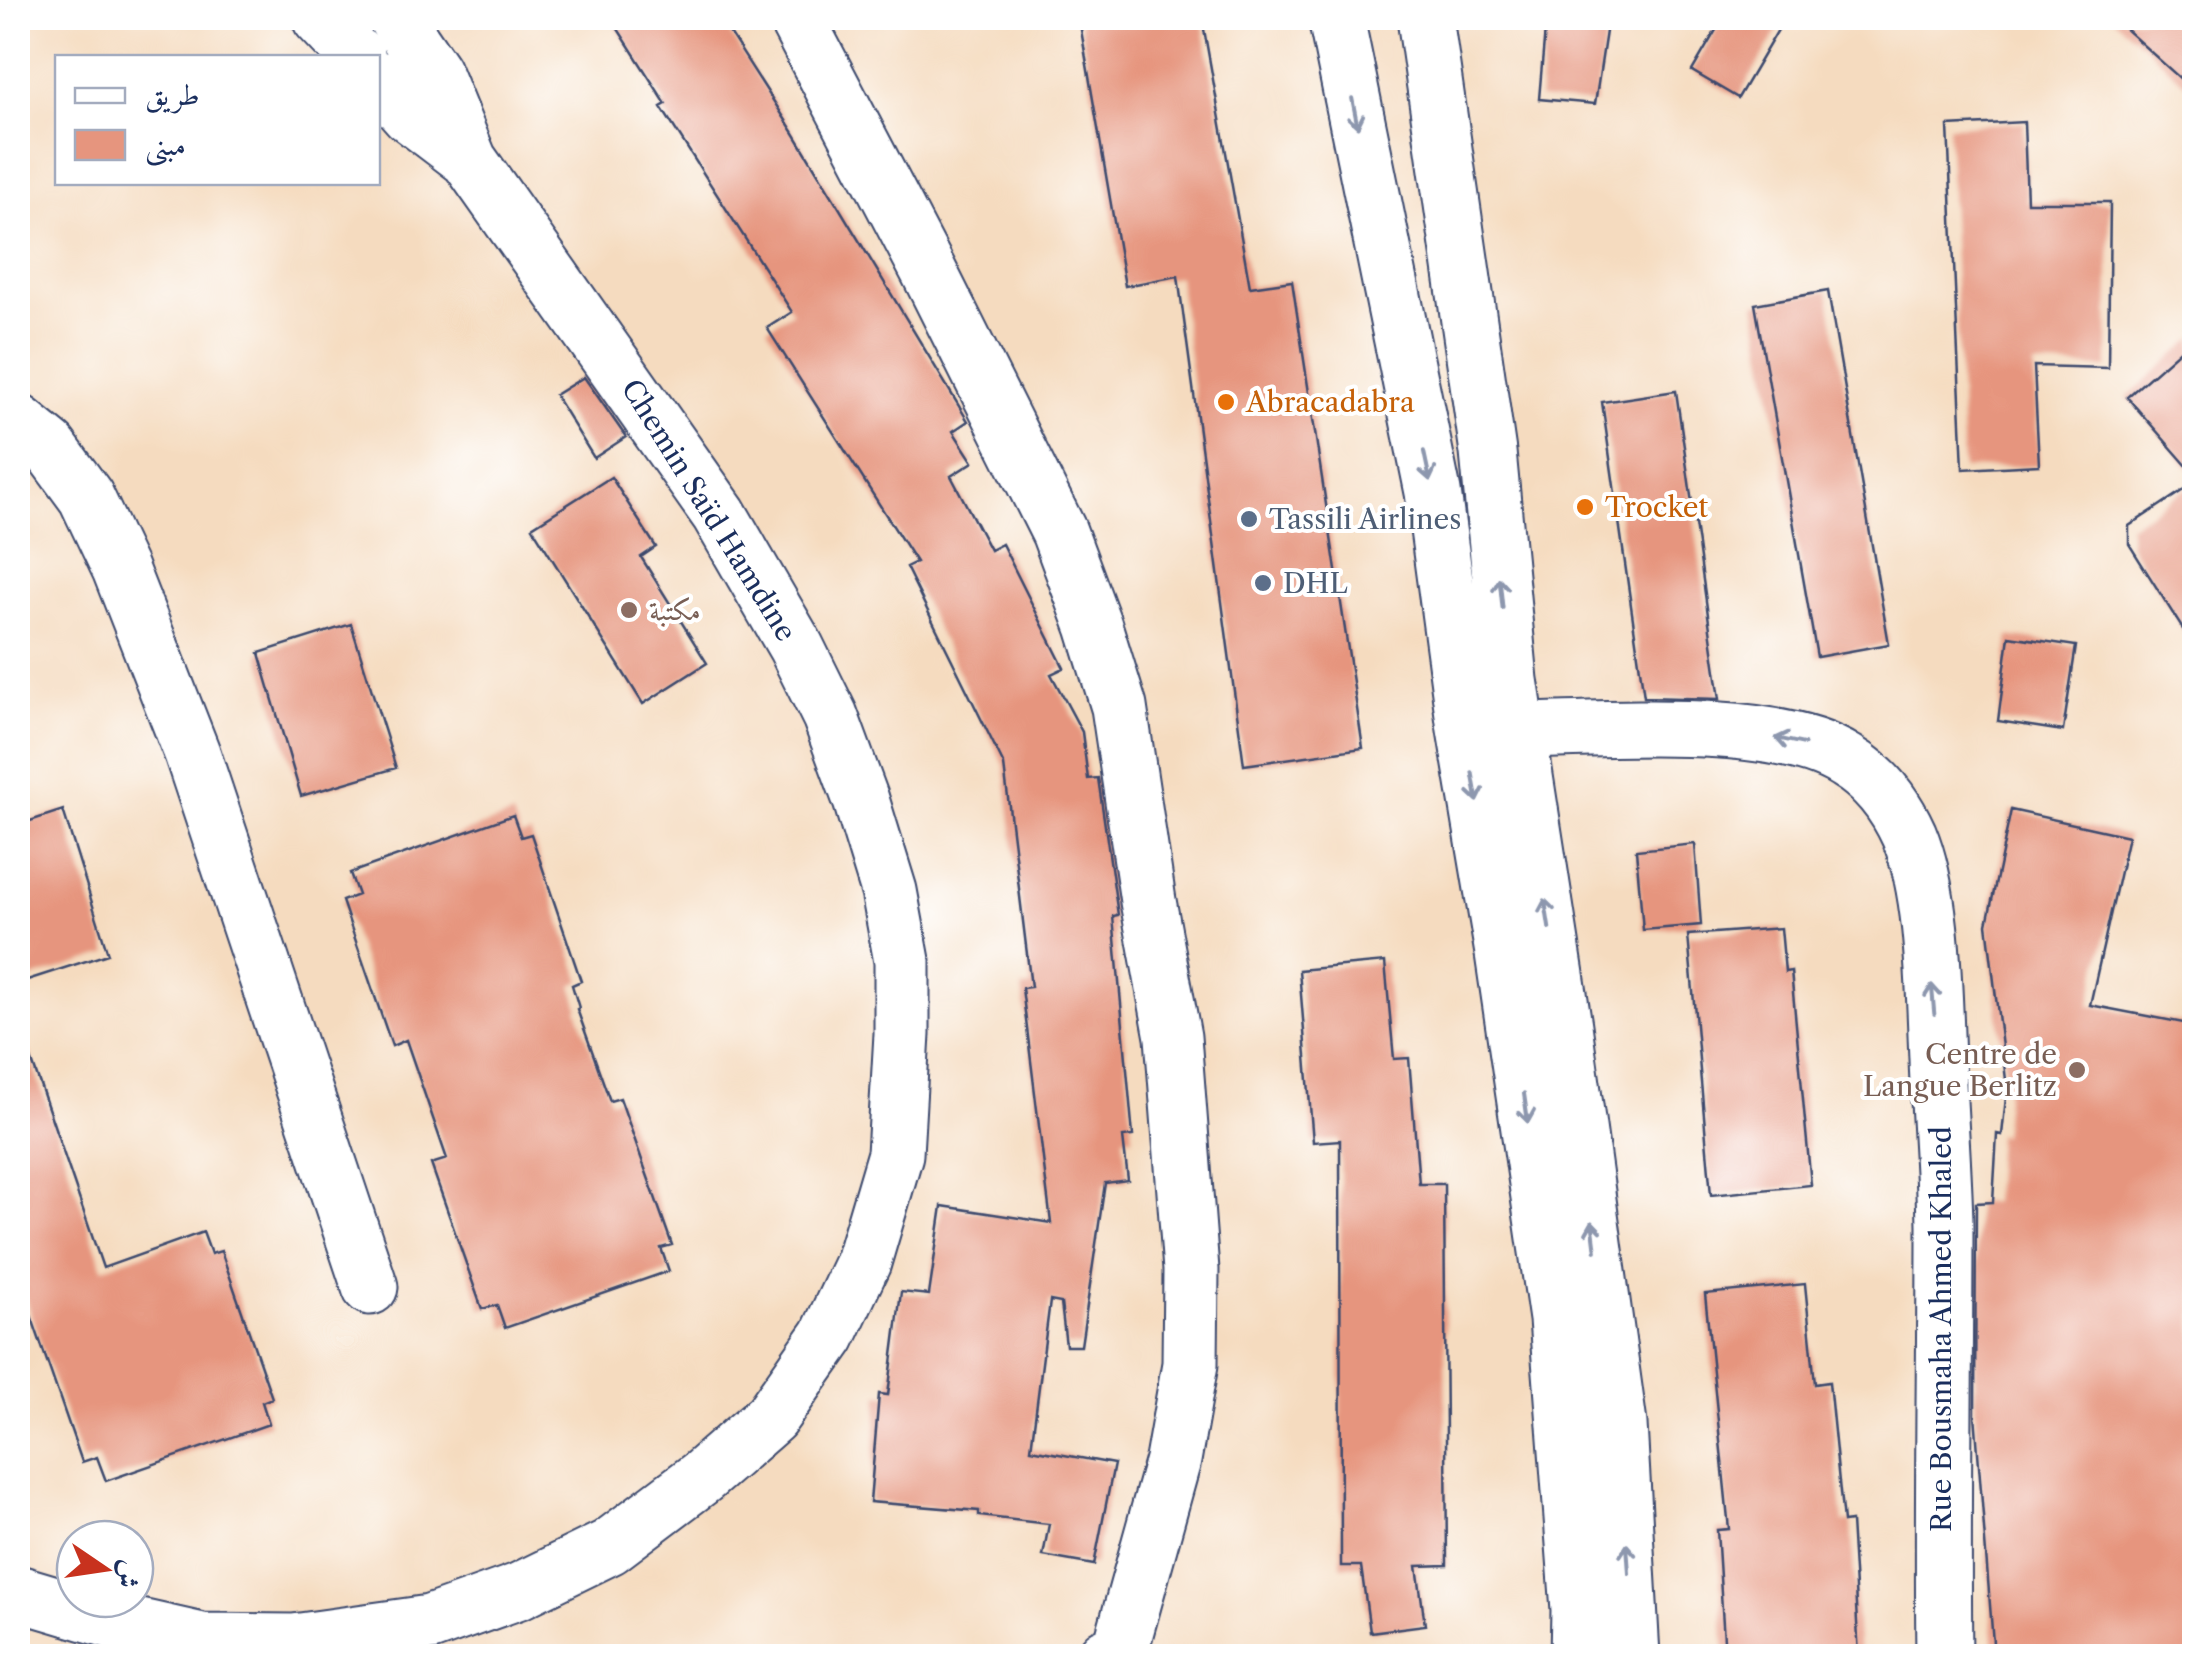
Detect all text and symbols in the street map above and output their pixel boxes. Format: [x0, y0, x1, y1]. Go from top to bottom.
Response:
legend [55, 55, 380, 185]
text: طريق [145, 76, 200, 114]
one-way arrow [1347, 96, 1366, 128]
text: مبنى [145, 126, 186, 167]
street label: Chemin Saïd Hamdine [615, 373, 803, 647]
place label: Abracadabra [1245, 385, 1415, 419]
marker: Abracadabra [1215, 391, 1237, 413]
one-way arrow [1419, 449, 1437, 481]
place label: Trocket [1605, 490, 1708, 524]
marker: Trocket [1574, 496, 1596, 518]
place label: Tassili Airlines [1269, 502, 1461, 536]
marker: Tassili Airlines [1238, 508, 1260, 530]
place label: DHL [1283, 566, 1348, 600]
marker: DHL [1252, 572, 1274, 594]
one-way arrow [1492, 577, 1511, 609]
place label: مكتبة [649, 593, 701, 627]
marker: مكتبة [618, 599, 640, 621]
one-way arrow [1775, 731, 1807, 750]
one-way arrow [1466, 770, 1485, 803]
one-way arrow [1537, 899, 1555, 931]
one-way arrow [1924, 984, 1943, 1016]
place label: Centre de Langue Berlitz [1863, 1037, 2057, 1103]
marker: Centre de Langue Berlitz [2066, 1059, 2088, 1081]
one-way arrow [1517, 1091, 1535, 1124]
street label: Rue Bousmaha Ahmed Khaled [1924, 1126, 1958, 1532]
one-way arrow [1584, 1220, 1603, 1253]
north arrow [55, 1519, 155, 1619]
one-way arrow [1618, 1544, 1637, 1576]
text: ش [110, 1557, 149, 1592]

